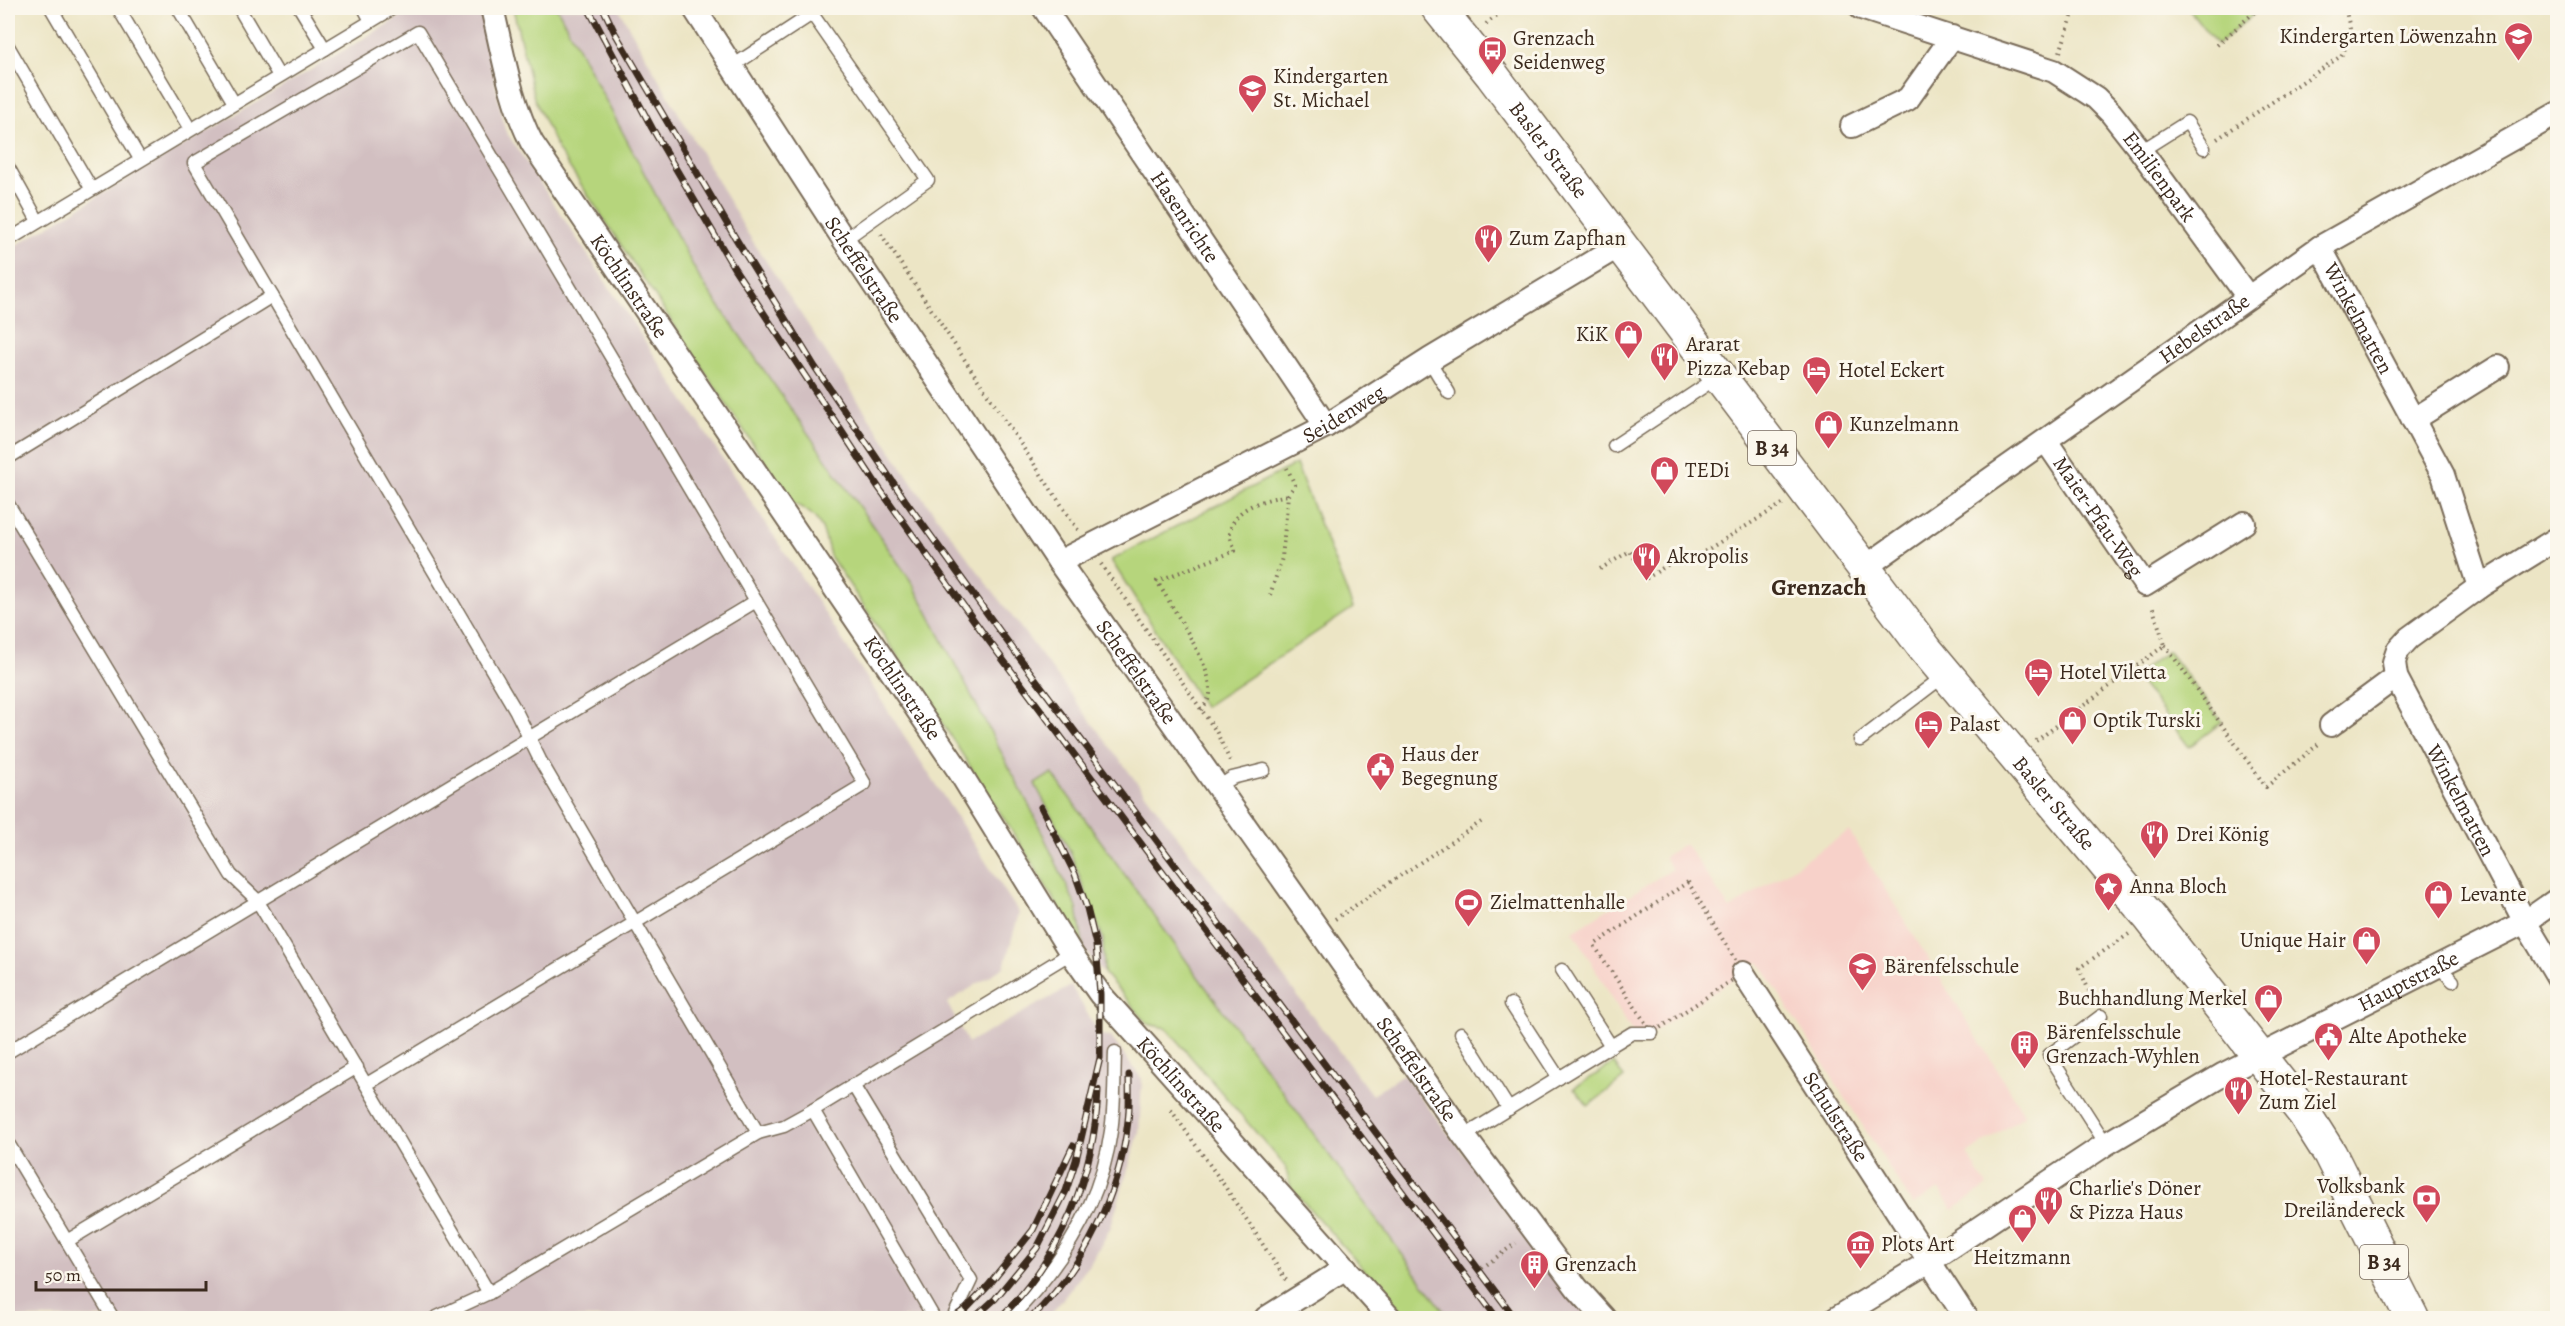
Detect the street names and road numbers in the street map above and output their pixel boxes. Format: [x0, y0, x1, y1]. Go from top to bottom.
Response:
street label: Basler Straße [1503, 96, 1594, 204]
street label: Emilienpark [2116, 125, 2203, 228]
street label: Hasenrichte [1144, 166, 1226, 268]
street label: Scheffelstraße [818, 211, 910, 328]
street label: Köchlinstraße [584, 228, 675, 344]
street label: Winkelmatten [2316, 257, 2400, 379]
street label: Hebelstraße [2153, 287, 2255, 370]
street label: Seidenweg [1298, 378, 1391, 450]
road number: B 34 [1748, 431, 1796, 465]
street label: Maier-Pfau-Weg [2047, 451, 2150, 583]
street label: Scheffelstraße [1090, 614, 1183, 730]
street label: Köchlinstraße [857, 630, 948, 746]
street label: Winkelmatten [2419, 739, 2502, 861]
street label: Basler Straße [2006, 750, 2102, 856]
street label: Hauptstraße [2353, 944, 2463, 1018]
street label: Scheffelstraße [1370, 1011, 1464, 1127]
street label: Köchlinstraße [1130, 1030, 1232, 1139]
street label: Schulstraße [1796, 1066, 1875, 1167]
road number: B 34 [2360, 1245, 2408, 1279]

